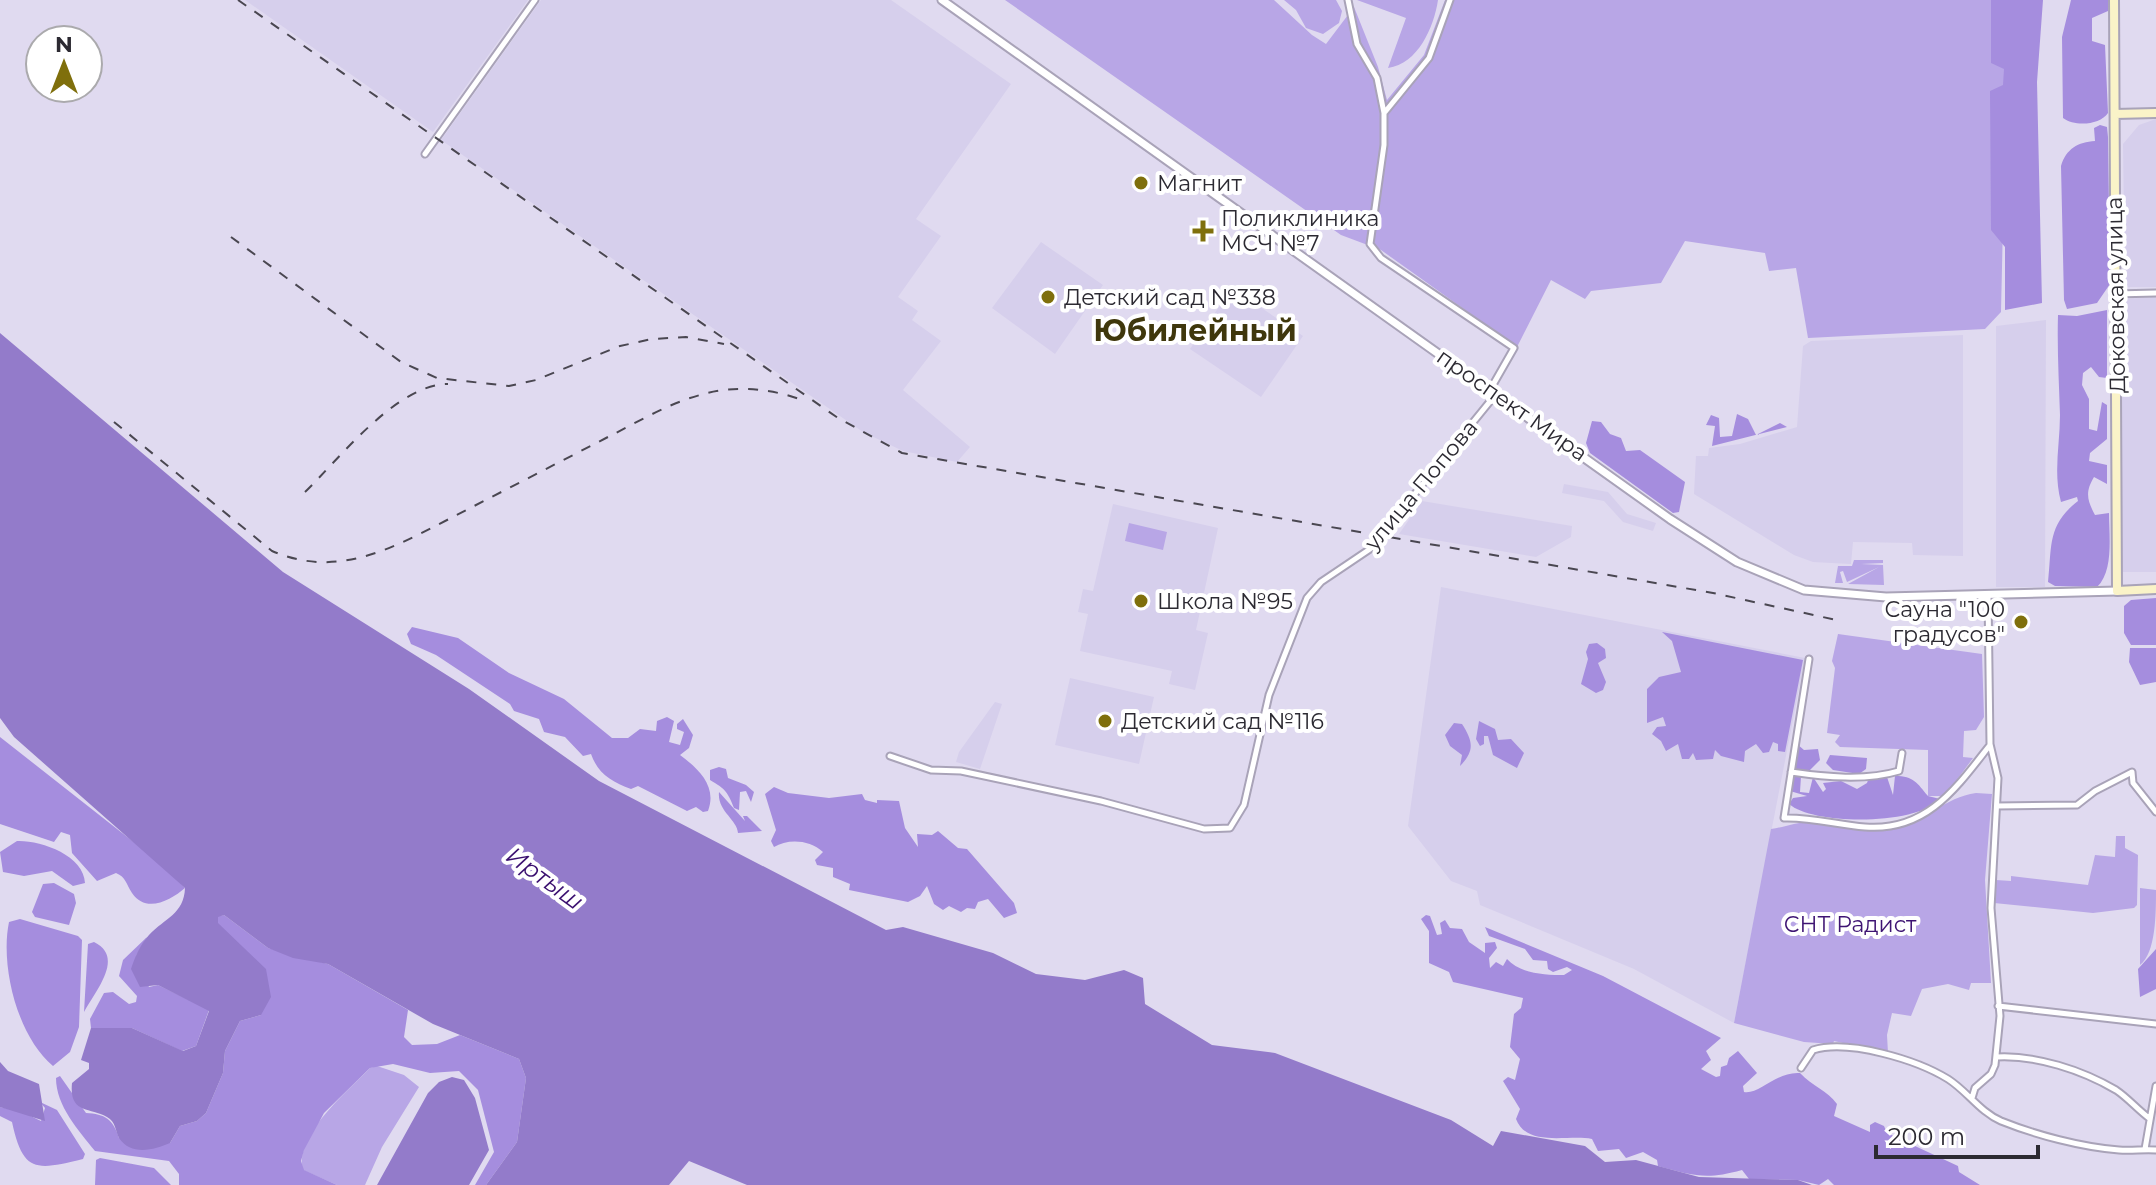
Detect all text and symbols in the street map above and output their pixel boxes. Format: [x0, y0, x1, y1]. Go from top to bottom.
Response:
north arrow [24, 24, 104, 104]
text: N [55, 31, 73, 58]
place label: Магнит [1157, 170, 1242, 197]
marker: Магнит [1132, 174, 1150, 192]
street label: Доковская улица [2101, 197, 2131, 393]
place label: Поликлиника МСЧ №7 [1221, 205, 1379, 257]
marker: Поликлиника МСЧ №7 [1192, 220, 1214, 242]
place label: Детский сад №338 [1064, 284, 1276, 311]
marker: Детский сад №338 [1039, 288, 1057, 306]
district label: Юбилейный [1093, 312, 1297, 349]
street label: проспект Мира [1432, 343, 1592, 467]
street label: улица Попова [1358, 414, 1483, 556]
place label: Школа №95 [1157, 588, 1293, 615]
marker: Школа №95 [1132, 592, 1150, 610]
place label: Сауна "100 градусов" [1885, 596, 2005, 648]
marker: Сауна "100 градусов" [2012, 613, 2030, 631]
place label: Детский сад №116 [1121, 708, 1324, 735]
marker: Детский сад №116 [1096, 712, 1114, 730]
water label: Иртыш [501, 840, 589, 916]
park label: СНТ Радист [1784, 911, 1917, 938]
scale bar [1876, 1109, 2038, 1159]
text: 200 m [1888, 1122, 1965, 1151]

